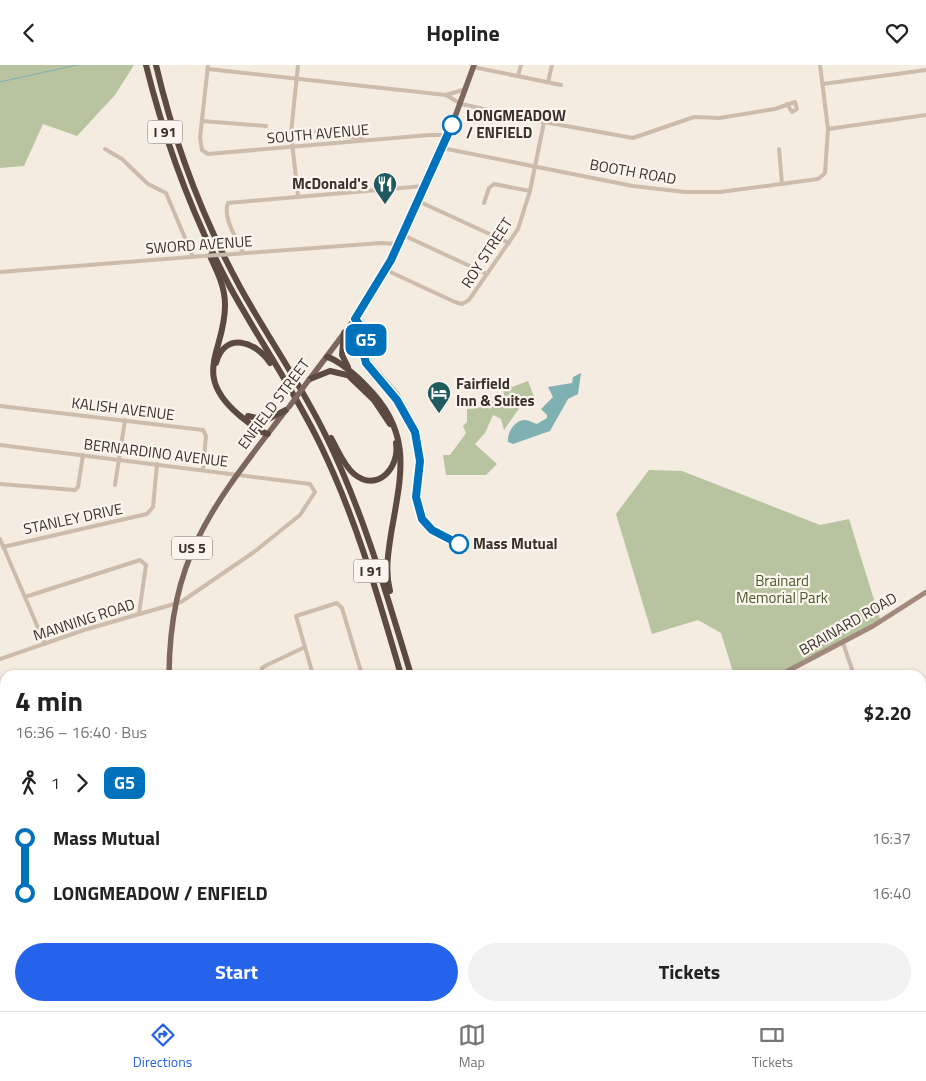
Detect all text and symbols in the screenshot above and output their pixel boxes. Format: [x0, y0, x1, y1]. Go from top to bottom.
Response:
text: Hopline [426, 16, 500, 50]
icon: back [15, 19, 43, 47]
icon: heart [883, 19, 911, 47]
place label: LONGMEADOW / ENFIELD [466, 104, 566, 144]
marker: LONGMEADOW / ENFIELD [442, 115, 462, 135]
street label: SOUTH AVENUE [266, 118, 370, 149]
road number: I 91 [148, 121, 182, 143]
street label: BOOTH ROAD [588, 153, 678, 190]
restaurant icon: McDonald's [372, 171, 398, 205]
place label: McDonald's [292, 172, 368, 195]
street label: ROY STREET [455, 213, 518, 292]
street label: SWORD AVENUE [145, 229, 253, 260]
line badge: G5 [344, 324, 388, 356]
text: G5 [355, 326, 377, 353]
street label: ENFIELD STREET [232, 353, 315, 454]
place label: Fairfield Inn & Suites [456, 372, 535, 412]
hotel icon: Fairfield Inn & Suites [426, 380, 452, 414]
street label: KALISH AVENUE [70, 391, 176, 426]
street label: BERNARDINO AVENUE [82, 432, 230, 473]
street label: STANLEY DRIVE [21, 497, 125, 540]
place label: Mass Mutual [473, 532, 558, 555]
marker: Mass Mutual [449, 534, 469, 554]
road number: US 5 [172, 537, 212, 559]
road number: I 91 [354, 559, 388, 583]
park label: Brainard Memorial Park [736, 569, 828, 609]
street label: BRAINARD ROAD [794, 586, 901, 661]
street label: MANNING ROAD [30, 592, 138, 647]
text: 4 min [15, 679, 83, 722]
text: $2.20 [864, 698, 911, 727]
text: 16:36 – 16:40 · Bus [15, 720, 147, 744]
icon: walk [15, 769, 43, 797]
icon: forward [68, 769, 96, 797]
text: G5 [114, 769, 135, 796]
text: 1 [51, 771, 60, 795]
text: Mass Mutual [53, 823, 160, 852]
text: 16:37 [872, 826, 911, 850]
text: LONGMEADOW / ENFIELD [53, 878, 268, 907]
text: 16:40 [872, 881, 911, 905]
button: Start [15, 943, 458, 1001]
button: Tickets [468, 943, 911, 1001]
tab: Directions [133, 1021, 192, 1072]
tab: Map [458, 1021, 486, 1072]
tab: Tickets [752, 1021, 793, 1072]

